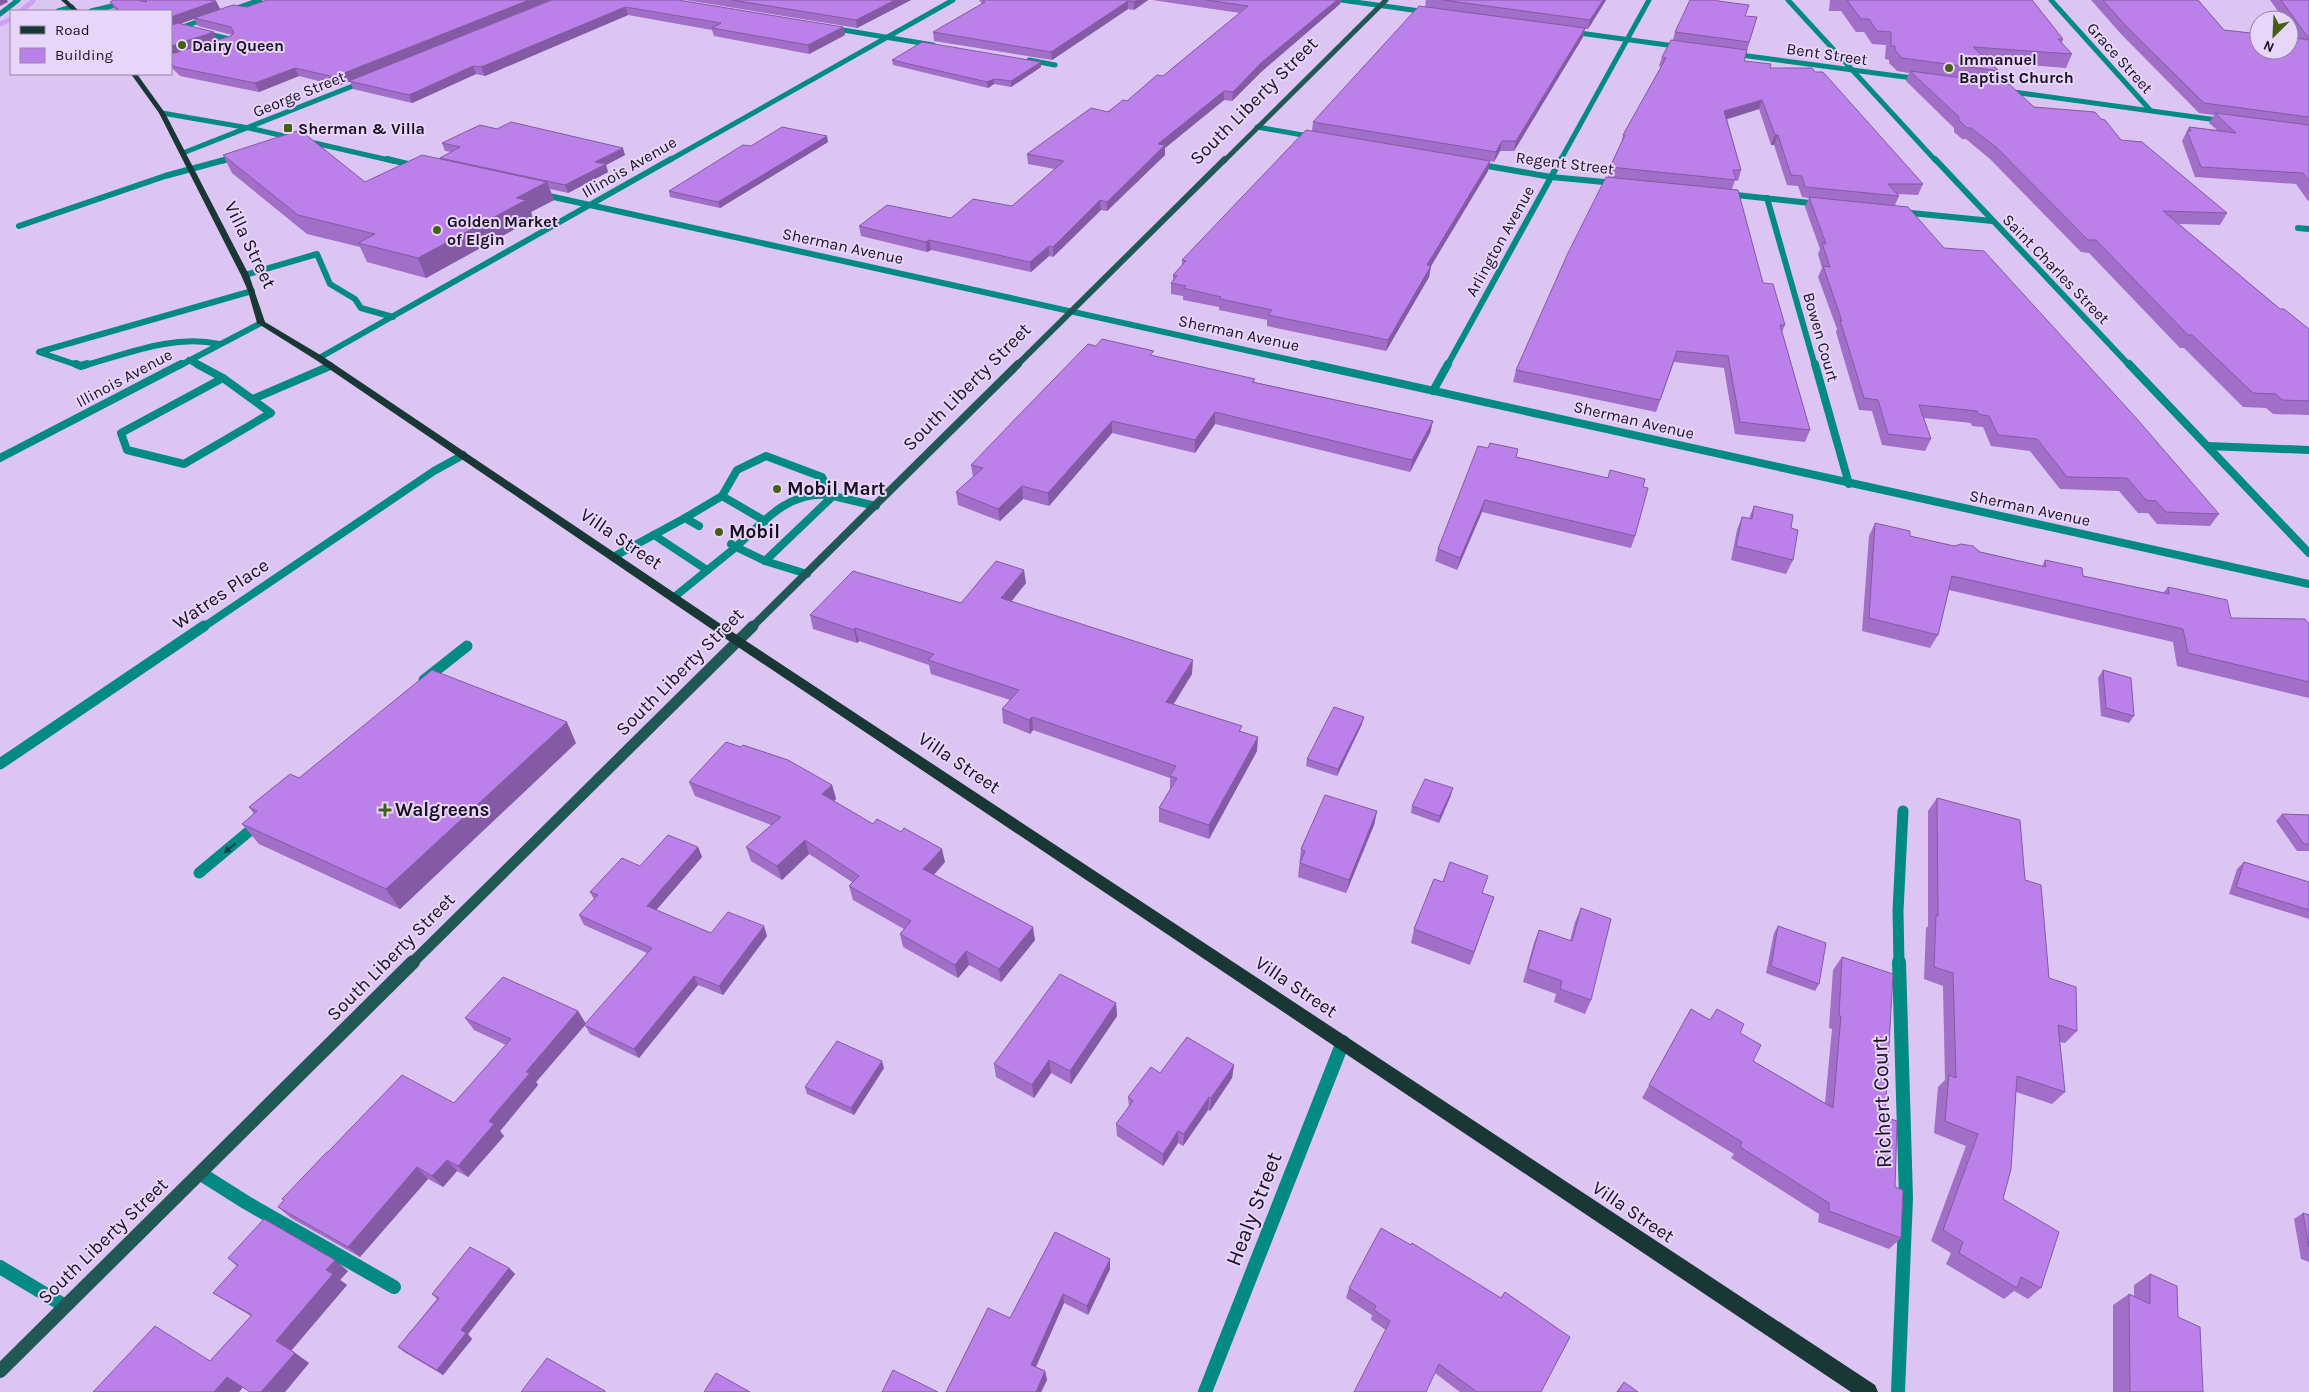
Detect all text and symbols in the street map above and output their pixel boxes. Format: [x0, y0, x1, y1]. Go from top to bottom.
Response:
legend [10, 10, 172, 75]
north arrow [2249, 10, 2299, 60]
street label: Grace Street [2083, 19, 2157, 97]
text: Road [55, 21, 90, 39]
street label: South Liberty Street [1186, 33, 1322, 169]
place label: Dairy Queen [192, 36, 284, 55]
text: N [2261, 37, 2277, 56]
marker: Dairy Queen [176, 39, 188, 51]
street label: Bent Street [1785, 39, 1869, 69]
text: Building [55, 46, 113, 64]
place label: Immanuel Baptist Church [1959, 50, 2074, 87]
marker: Immanuel Baptist Church [1943, 62, 1955, 74]
street label: George Street [250, 67, 348, 121]
place label: Sherman & Villa [298, 119, 425, 138]
marker: Sherman & Villa [282, 122, 294, 134]
street label: Illinois Avenue [578, 132, 680, 202]
street label: Regent Street [1515, 148, 1615, 178]
street label: Arlington Avenue [1462, 182, 1538, 300]
street label: Villa Street [219, 198, 281, 292]
street label: Saint Charles Street [1999, 210, 2113, 328]
place label: Golden Market of Elgin [447, 212, 558, 249]
marker: Golden Market of Elgin [431, 224, 443, 236]
street label: Sherman Avenue [781, 224, 905, 268]
street label: Bowen Court [1799, 290, 1843, 384]
street label: Sherman Avenue [1177, 311, 1301, 355]
street label: South Liberty Street [899, 319, 1035, 455]
street label: Illinois Avenue [73, 345, 175, 411]
street label: Sherman Avenue [1572, 397, 1696, 443]
place label: Mobil Mart [787, 478, 886, 500]
marker: Mobil Mart [771, 483, 783, 495]
street label: Sherman Avenue [1968, 486, 2092, 530]
street label: Villa Street [576, 504, 666, 574]
place label: Mobil [729, 521, 780, 543]
marker: Mobil [713, 526, 725, 538]
street label: Watres Place [169, 554, 273, 634]
street label: South Liberty Street [612, 604, 748, 740]
street label: Villa Street [914, 728, 1004, 798]
place label: Walgreens [395, 799, 490, 821]
marker: Walgreens [379, 804, 391, 816]
one-way arrow [223, 842, 236, 853]
street label: South Liberty Street [323, 889, 459, 1025]
street label: Villa Street [1251, 952, 1341, 1022]
street label: Richert Court [1867, 1035, 1897, 1169]
street label: Healy Street [1220, 1148, 1288, 1270]
street label: South Liberty Street [34, 1173, 172, 1309]
street label: Villa Street [1588, 1177, 1678, 1247]

